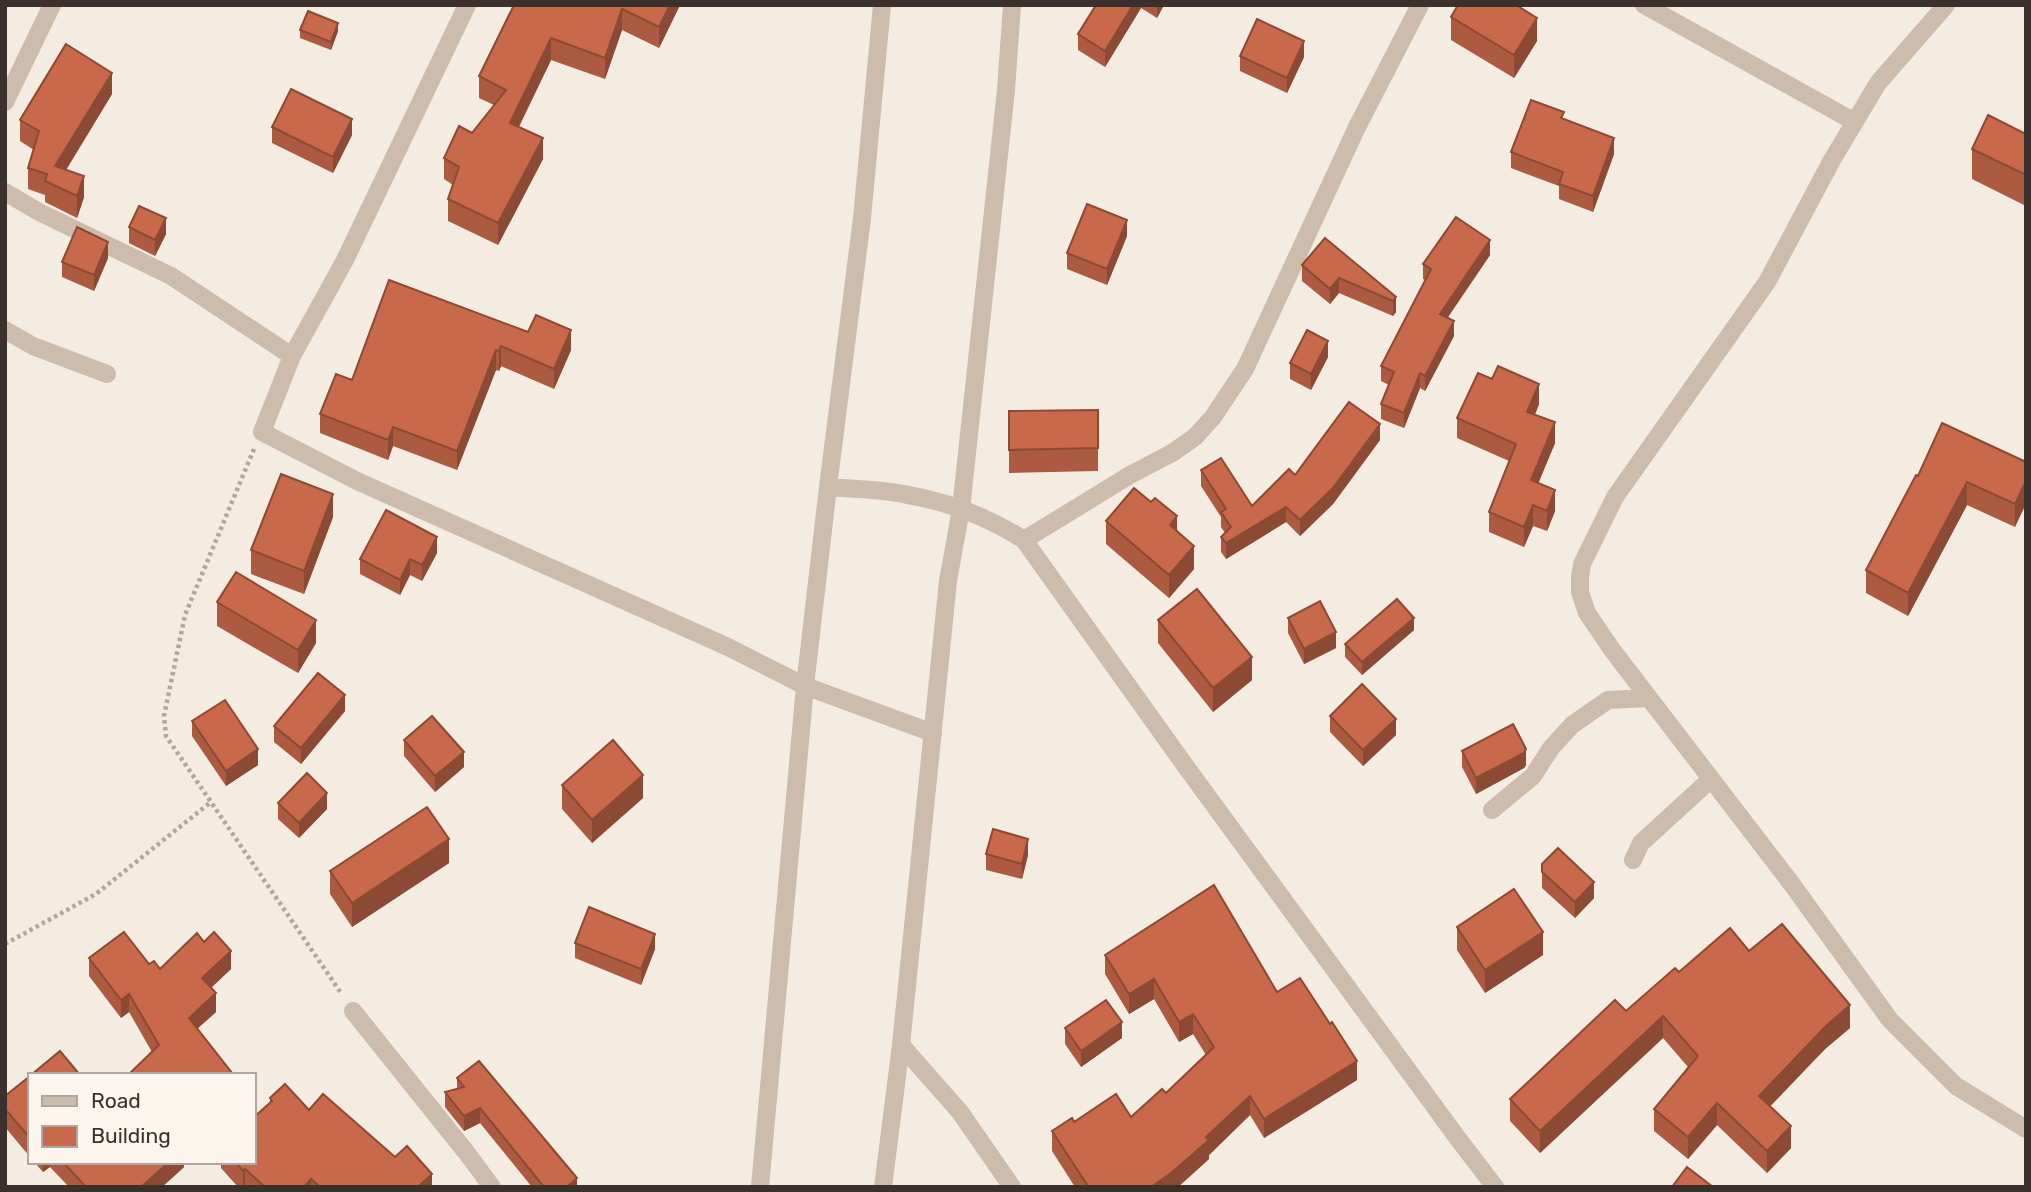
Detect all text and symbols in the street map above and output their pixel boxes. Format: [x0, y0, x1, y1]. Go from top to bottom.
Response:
legend [28, 1073, 256, 1164]
text: Road [91, 1088, 141, 1113]
text: Building [91, 1123, 171, 1148]

